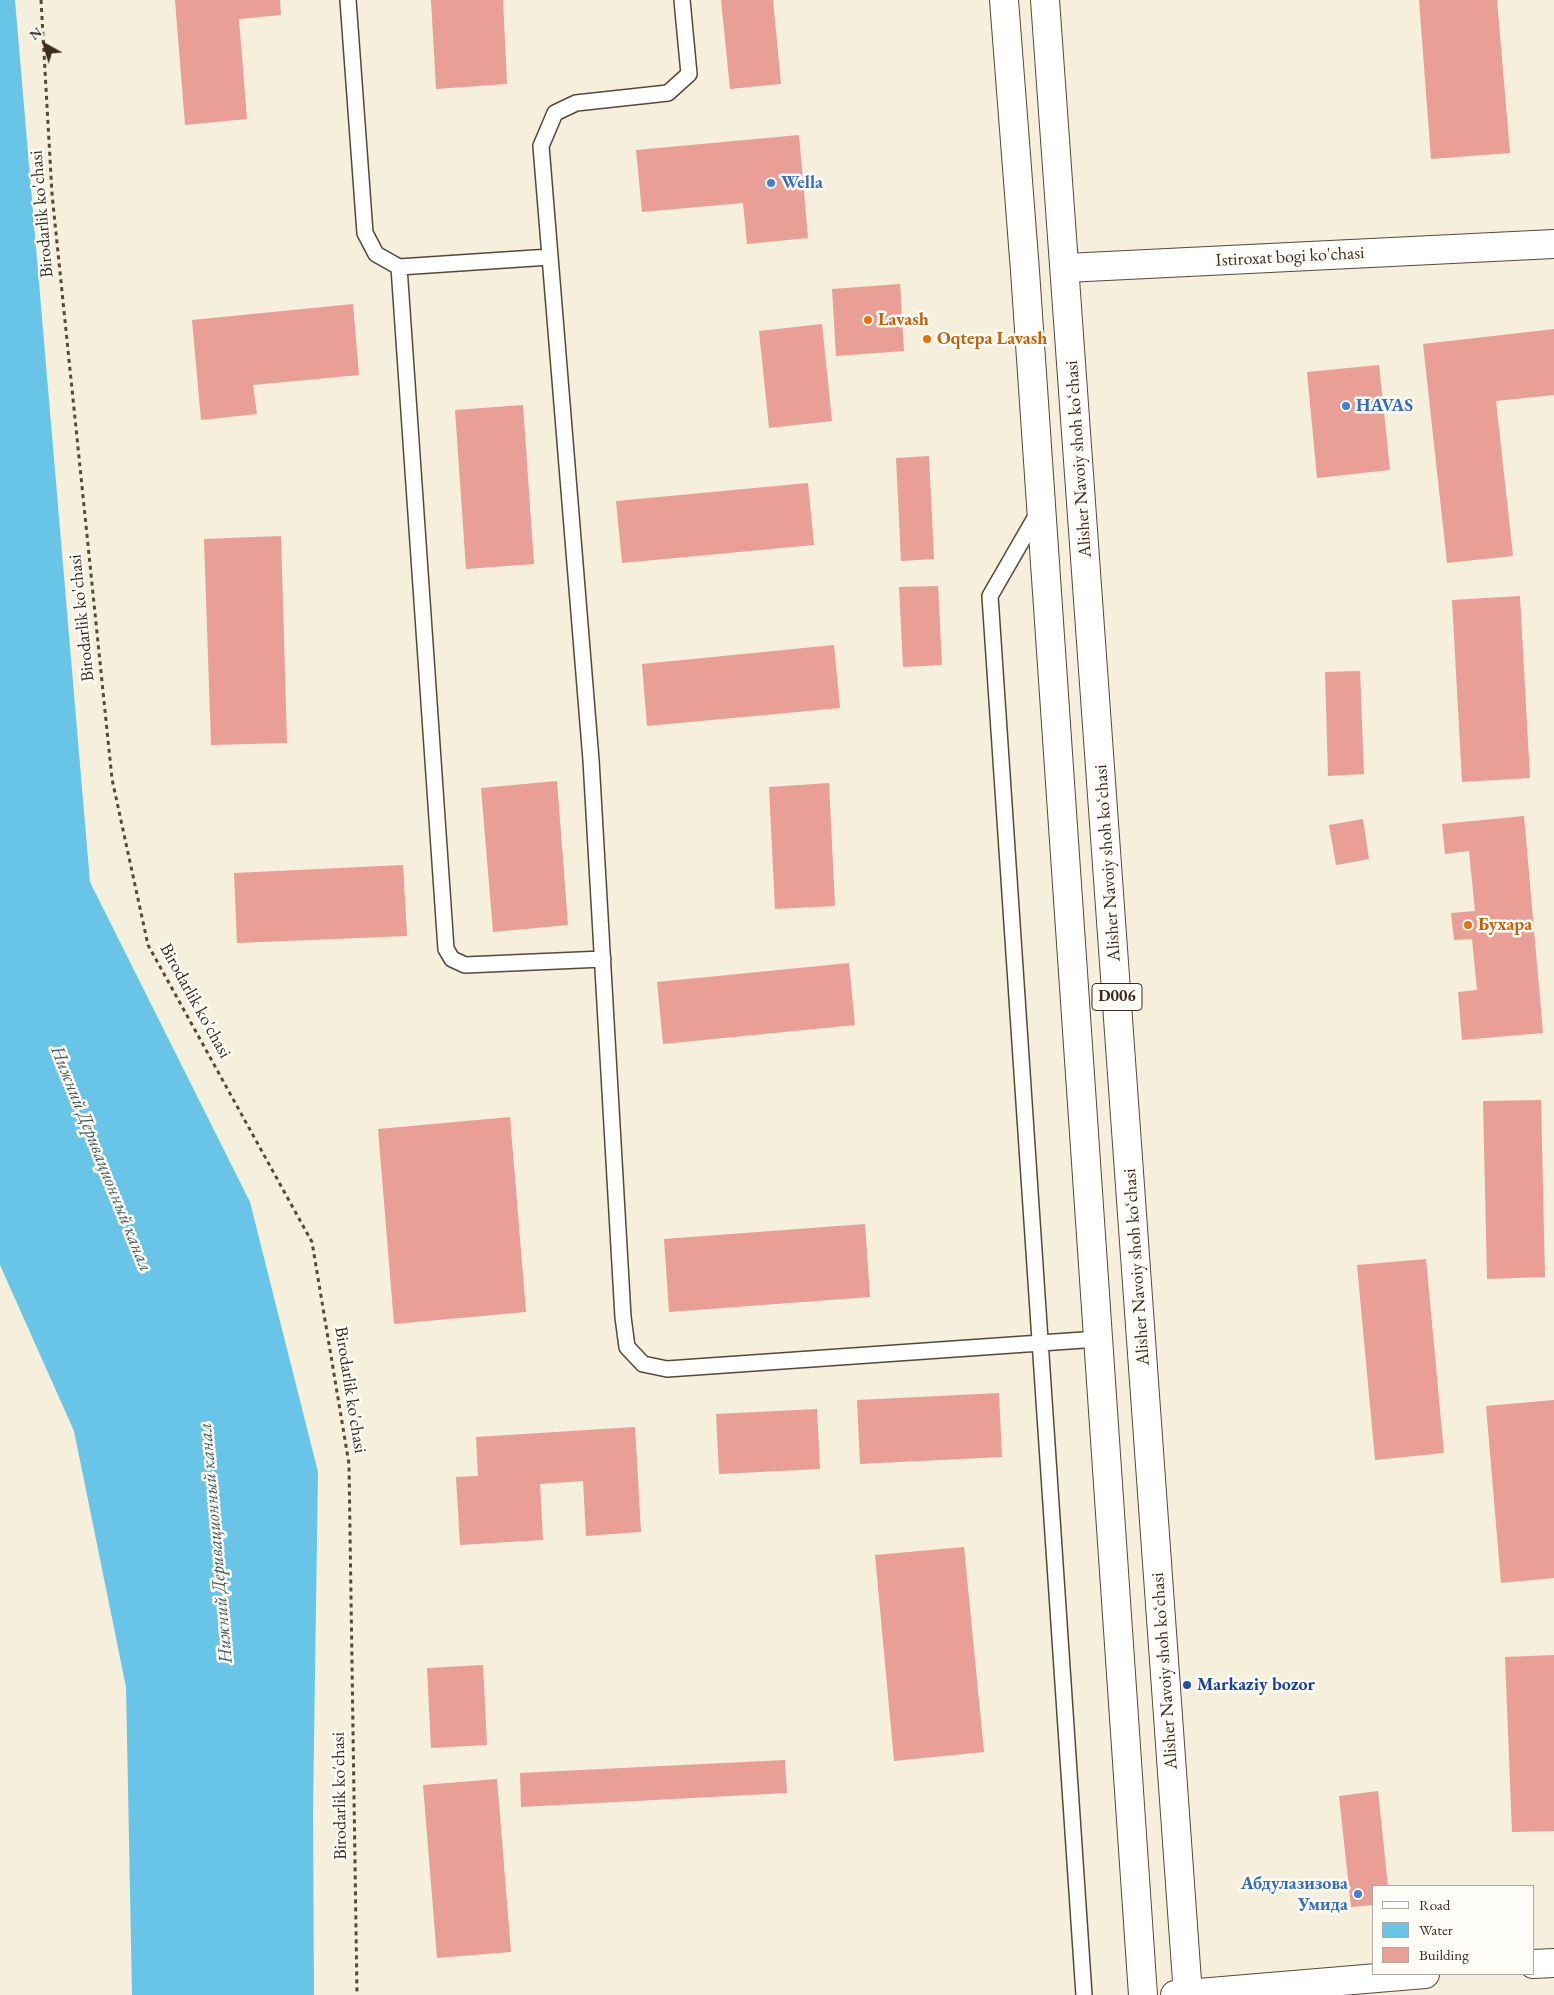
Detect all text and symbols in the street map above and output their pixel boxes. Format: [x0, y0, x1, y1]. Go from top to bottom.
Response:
north arrow [20, 20, 70, 70]
text: N [25, 23, 46, 44]
street label: Birodarlik ko'chasi [26, 149, 58, 279]
place label: Wella [781, 172, 823, 194]
marker: Wella [765, 177, 777, 189]
street label: Istiroxat bogi ko'chasi [1215, 242, 1365, 272]
place label: Lavash [878, 309, 929, 331]
marker: Lavash [862, 314, 874, 326]
place label: Oqtepa Lavash [937, 328, 1047, 350]
marker: Oqtepa Lavash [921, 333, 933, 345]
street label: Alisher Navoiy shoh koʻchasi [1061, 360, 1097, 558]
place label: HAVAS [1356, 395, 1413, 417]
marker: HAVAS [1340, 400, 1352, 412]
street label: Birodarlik ko'chasi [65, 553, 99, 683]
street label: Alisher Navoiy shoh koʻchasi [1090, 764, 1126, 962]
place label: Бухара [1478, 914, 1532, 936]
marker: Бухара [1462, 919, 1474, 931]
street label: Birodarlik ko'chasi [155, 940, 235, 1062]
road number: D006 [1092, 984, 1142, 1010]
water label: Нижний Деривационный канал [45, 1043, 157, 1275]
street label: Alisher Navoiy shoh koʻchasi [1119, 1168, 1155, 1366]
street label: Birodarlik ko'chasi [329, 1325, 371, 1455]
water label: Нижний Деривационный канал [194, 1422, 238, 1664]
street label: Alisher Navoiy shoh koʻchasi [1147, 1572, 1183, 1770]
place label: Markaziy bozor [1197, 1674, 1315, 1696]
marker: Markaziy bozor [1181, 1679, 1193, 1691]
street label: Birodarlik ko'chasi [328, 1732, 352, 1860]
place label: Абдулазизова Умида [1241, 1873, 1348, 1916]
legend [1372, 1885, 1534, 1975]
marker: Абдулазизова Умида [1352, 1888, 1364, 1900]
text: Road [1419, 1895, 1450, 1914]
text: Water [1419, 1920, 1453, 1939]
text: Building [1419, 1945, 1469, 1964]

